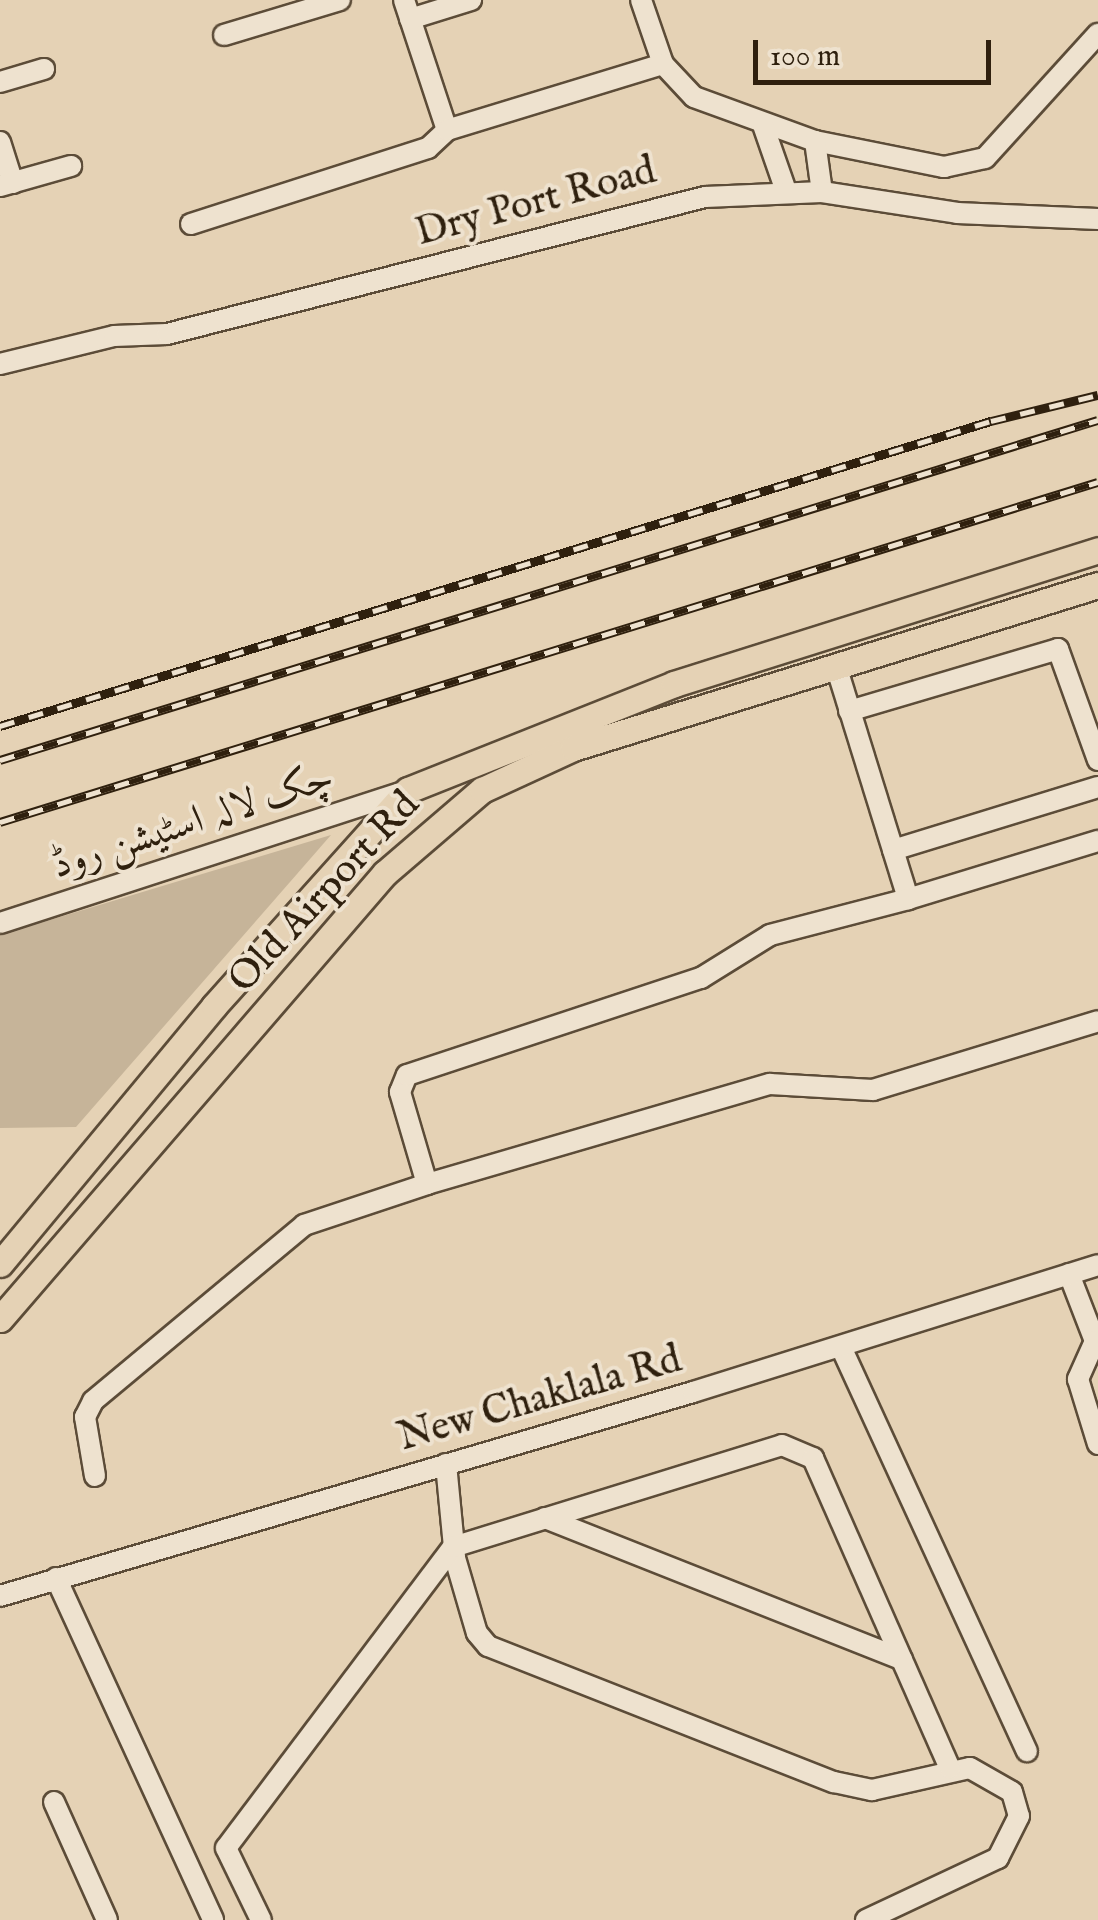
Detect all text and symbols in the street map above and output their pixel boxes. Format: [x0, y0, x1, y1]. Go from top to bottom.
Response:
scale bar [758, 20, 996, 82]
text: 100 m [770, 38, 840, 76]
street label: Dry Port Road [411, 148, 661, 258]
street label: چک لالہ اسٹیشن روڈ [46, 755, 340, 891]
street label: Old Airport Rd [219, 782, 431, 1004]
street label: New Chaklala Rd [393, 1337, 687, 1463]

